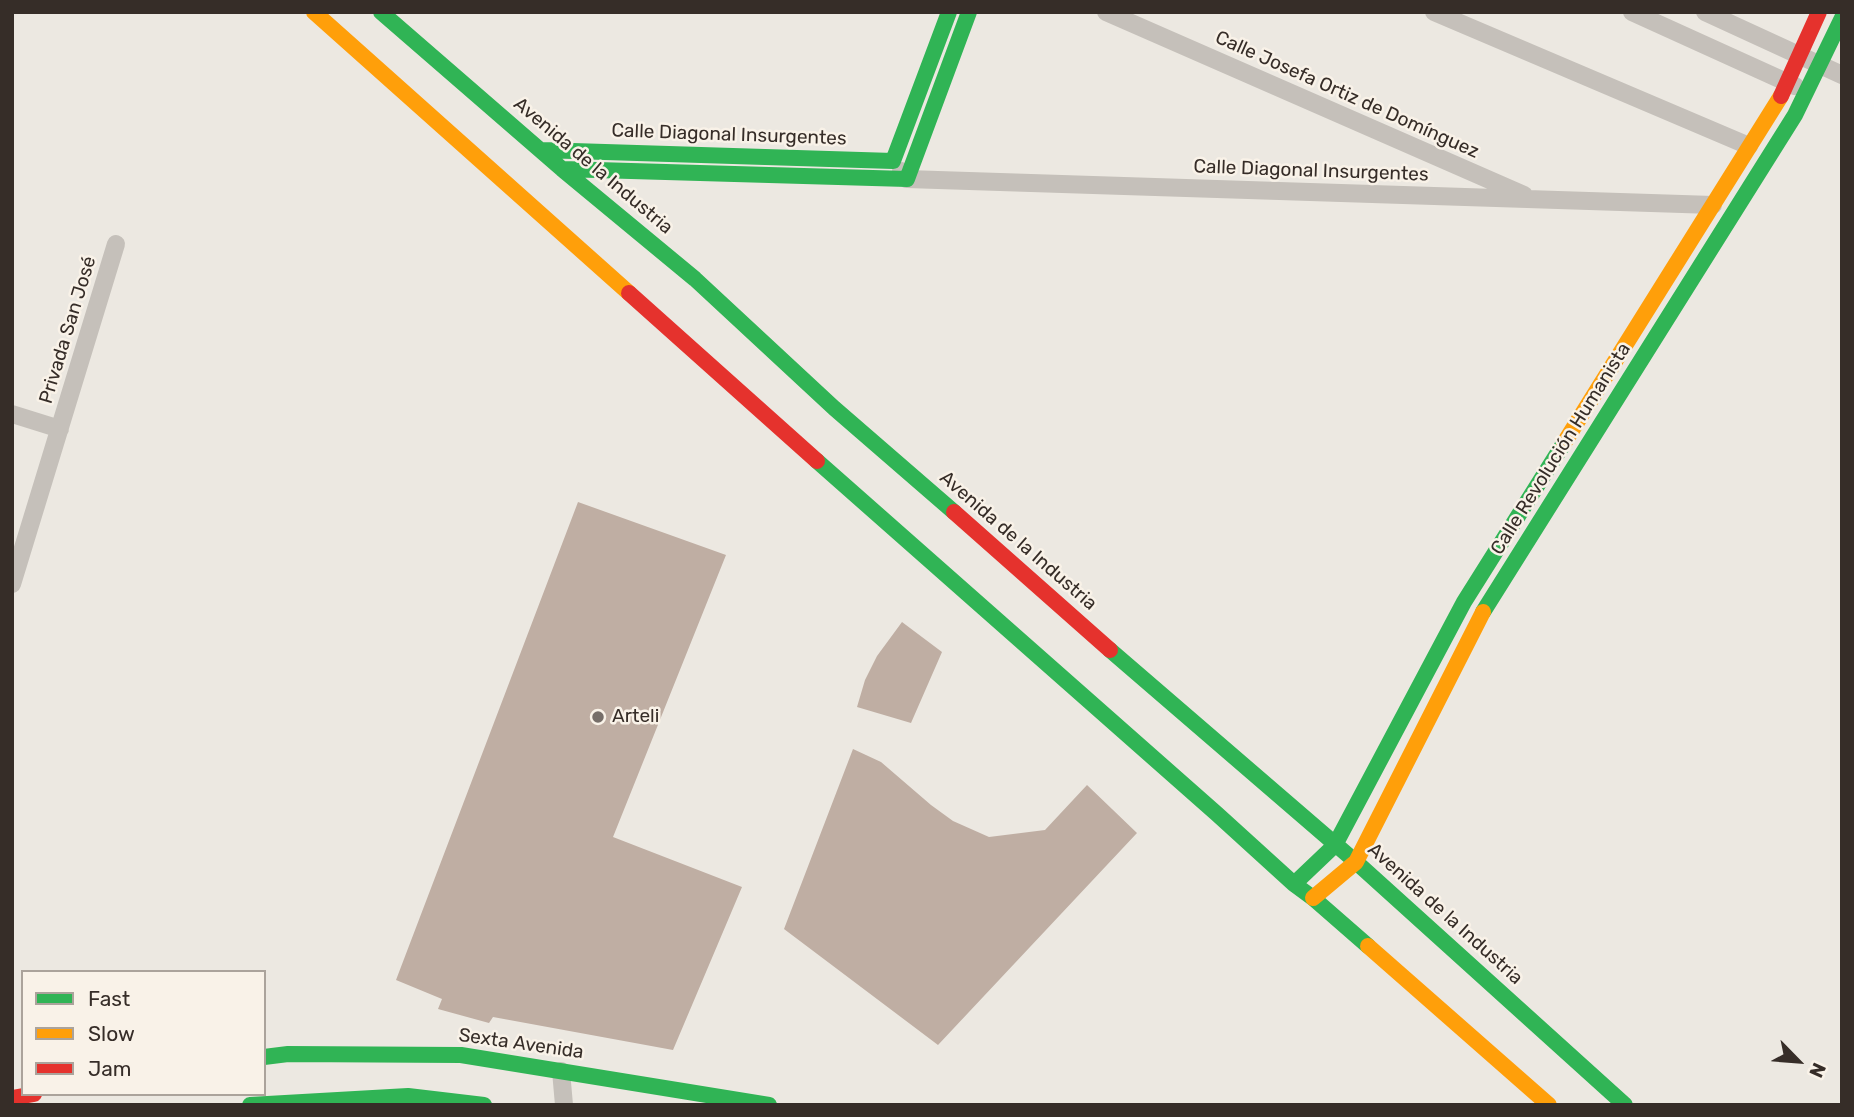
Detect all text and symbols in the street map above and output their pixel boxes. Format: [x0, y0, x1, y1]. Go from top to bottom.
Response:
street label: Calle Josefa Ortiz de Domínguez [1212, 26, 1482, 164]
street label: Avenida de la Industria [509, 93, 677, 239]
street label: Calle Diagonal Insurgentes [611, 120, 847, 150]
street label: Calle Diagonal Insurgentes [1193, 156, 1429, 186]
street label: Privada San José [35, 254, 101, 406]
street label: Calle Revolución Humanista [1486, 339, 1636, 559]
street label: Avenida de la Industria [935, 467, 1101, 615]
place label: Arteli [612, 706, 659, 728]
marker: Arteli [590, 709, 606, 725]
street label: Avenida de la Industria [1363, 838, 1527, 990]
legend [21, 970, 266, 1096]
text: Fast [88, 986, 130, 1011]
text: Slow [88, 1021, 135, 1046]
street label: Sexta Avenida [457, 1024, 585, 1064]
north arrow [1763, 1026, 1833, 1096]
text: Jam [88, 1056, 132, 1081]
text: N [1804, 1059, 1831, 1081]

